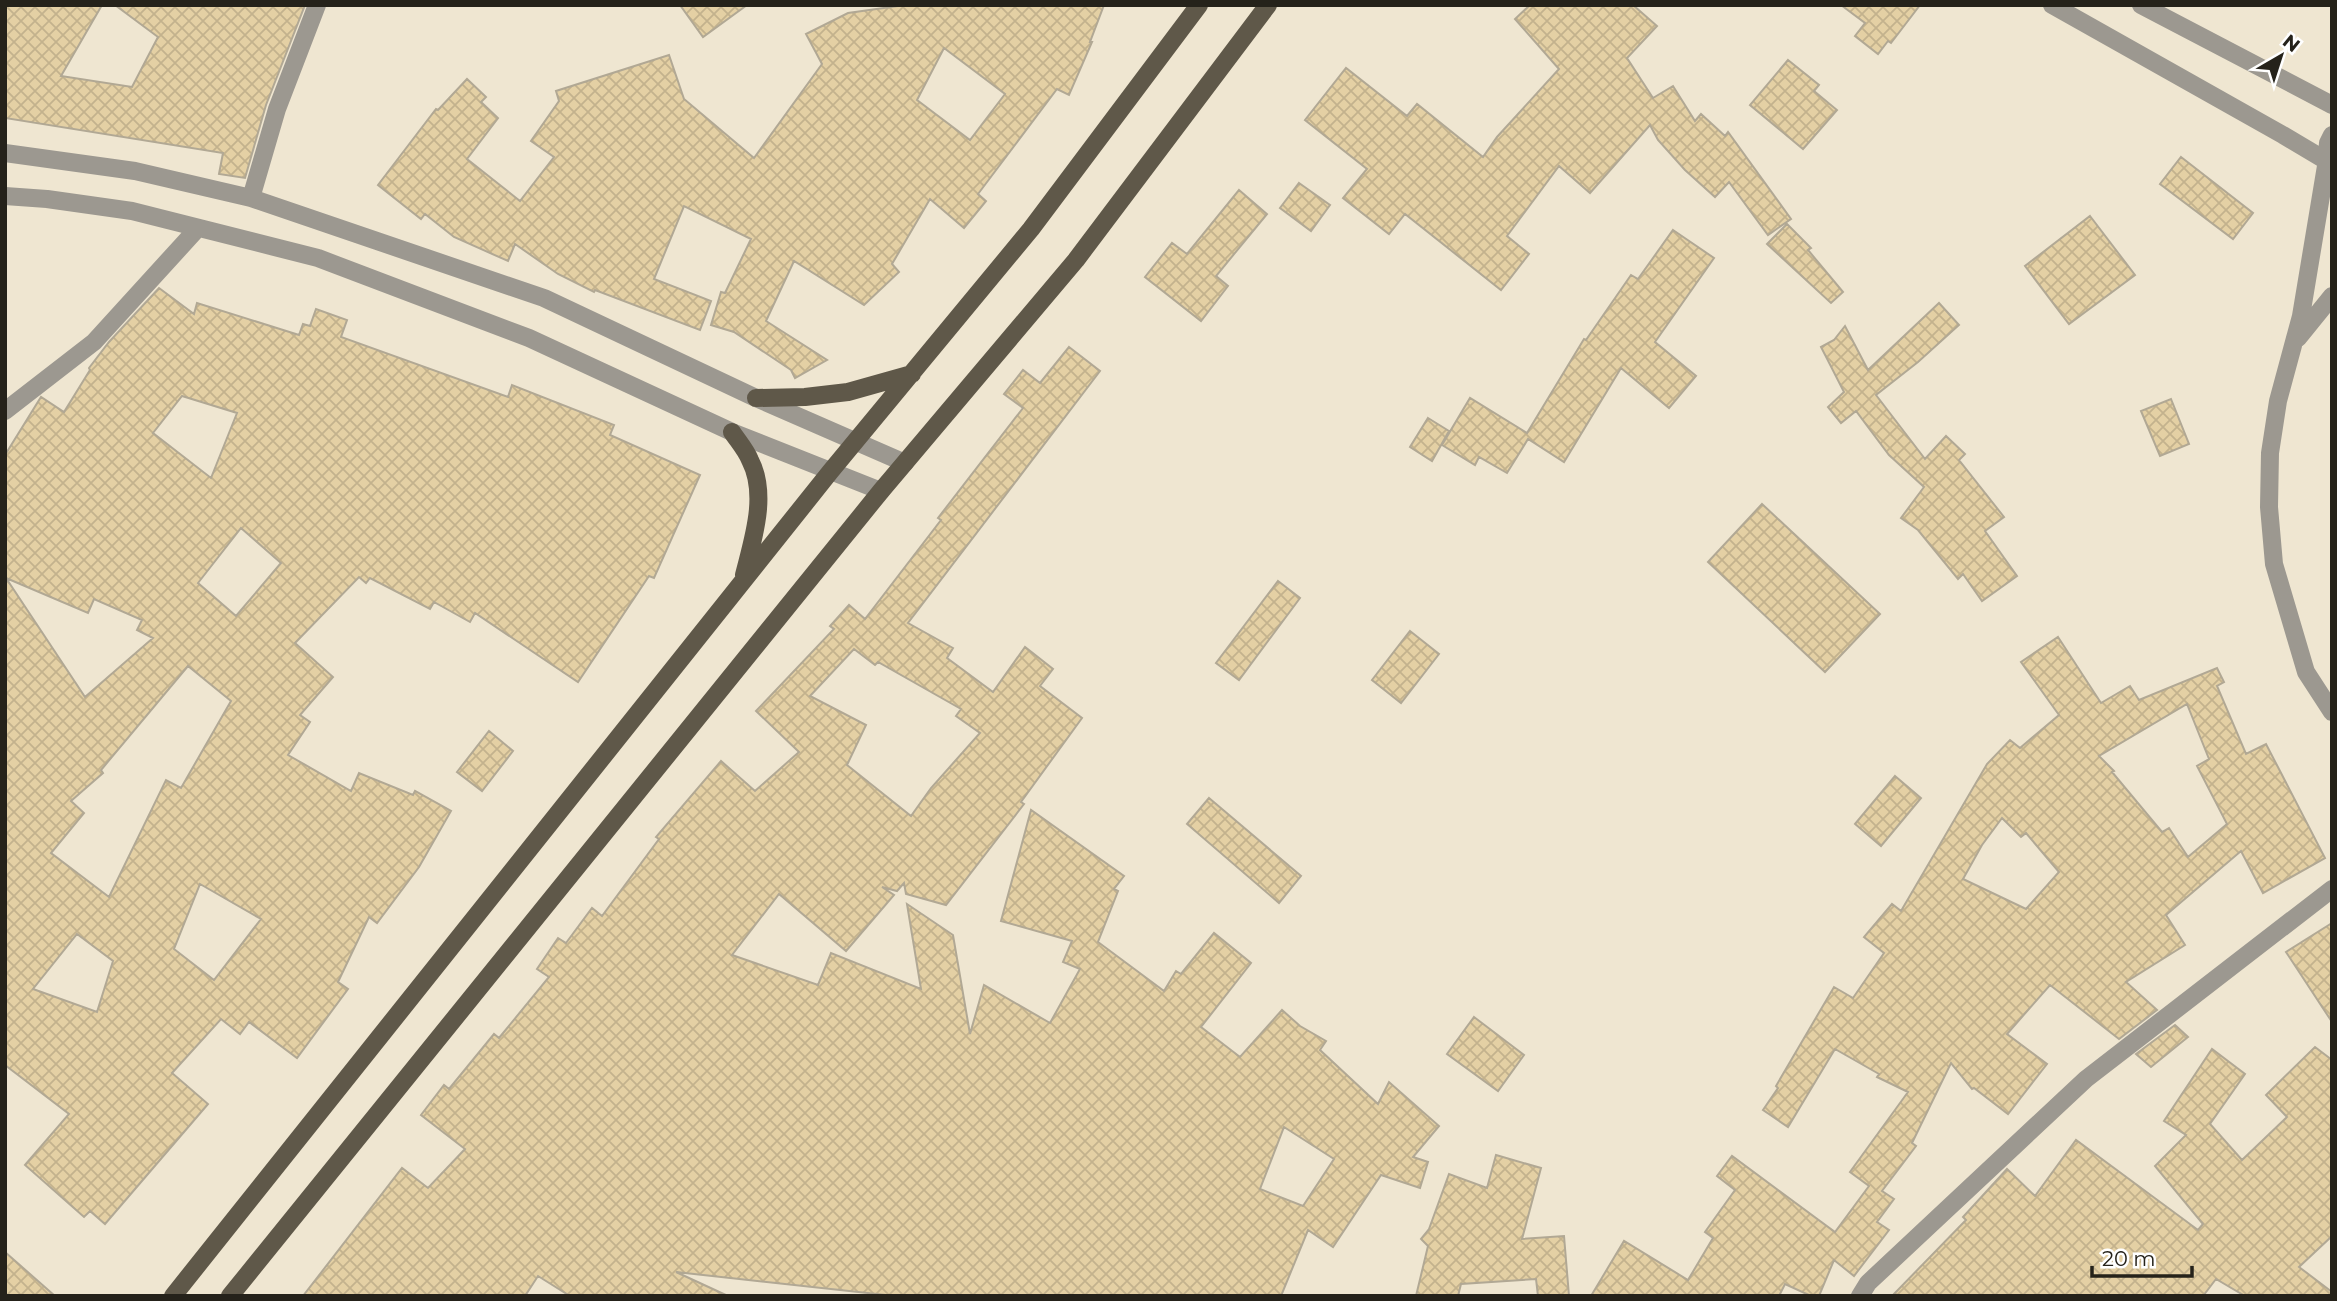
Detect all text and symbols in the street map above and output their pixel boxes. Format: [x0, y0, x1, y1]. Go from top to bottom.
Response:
north arrow [2246, 21, 2316, 91]
text: N [2278, 29, 2305, 57]
scale bar [2092, 1234, 2192, 1278]
text: 20 m [2102, 1246, 2156, 1271]

